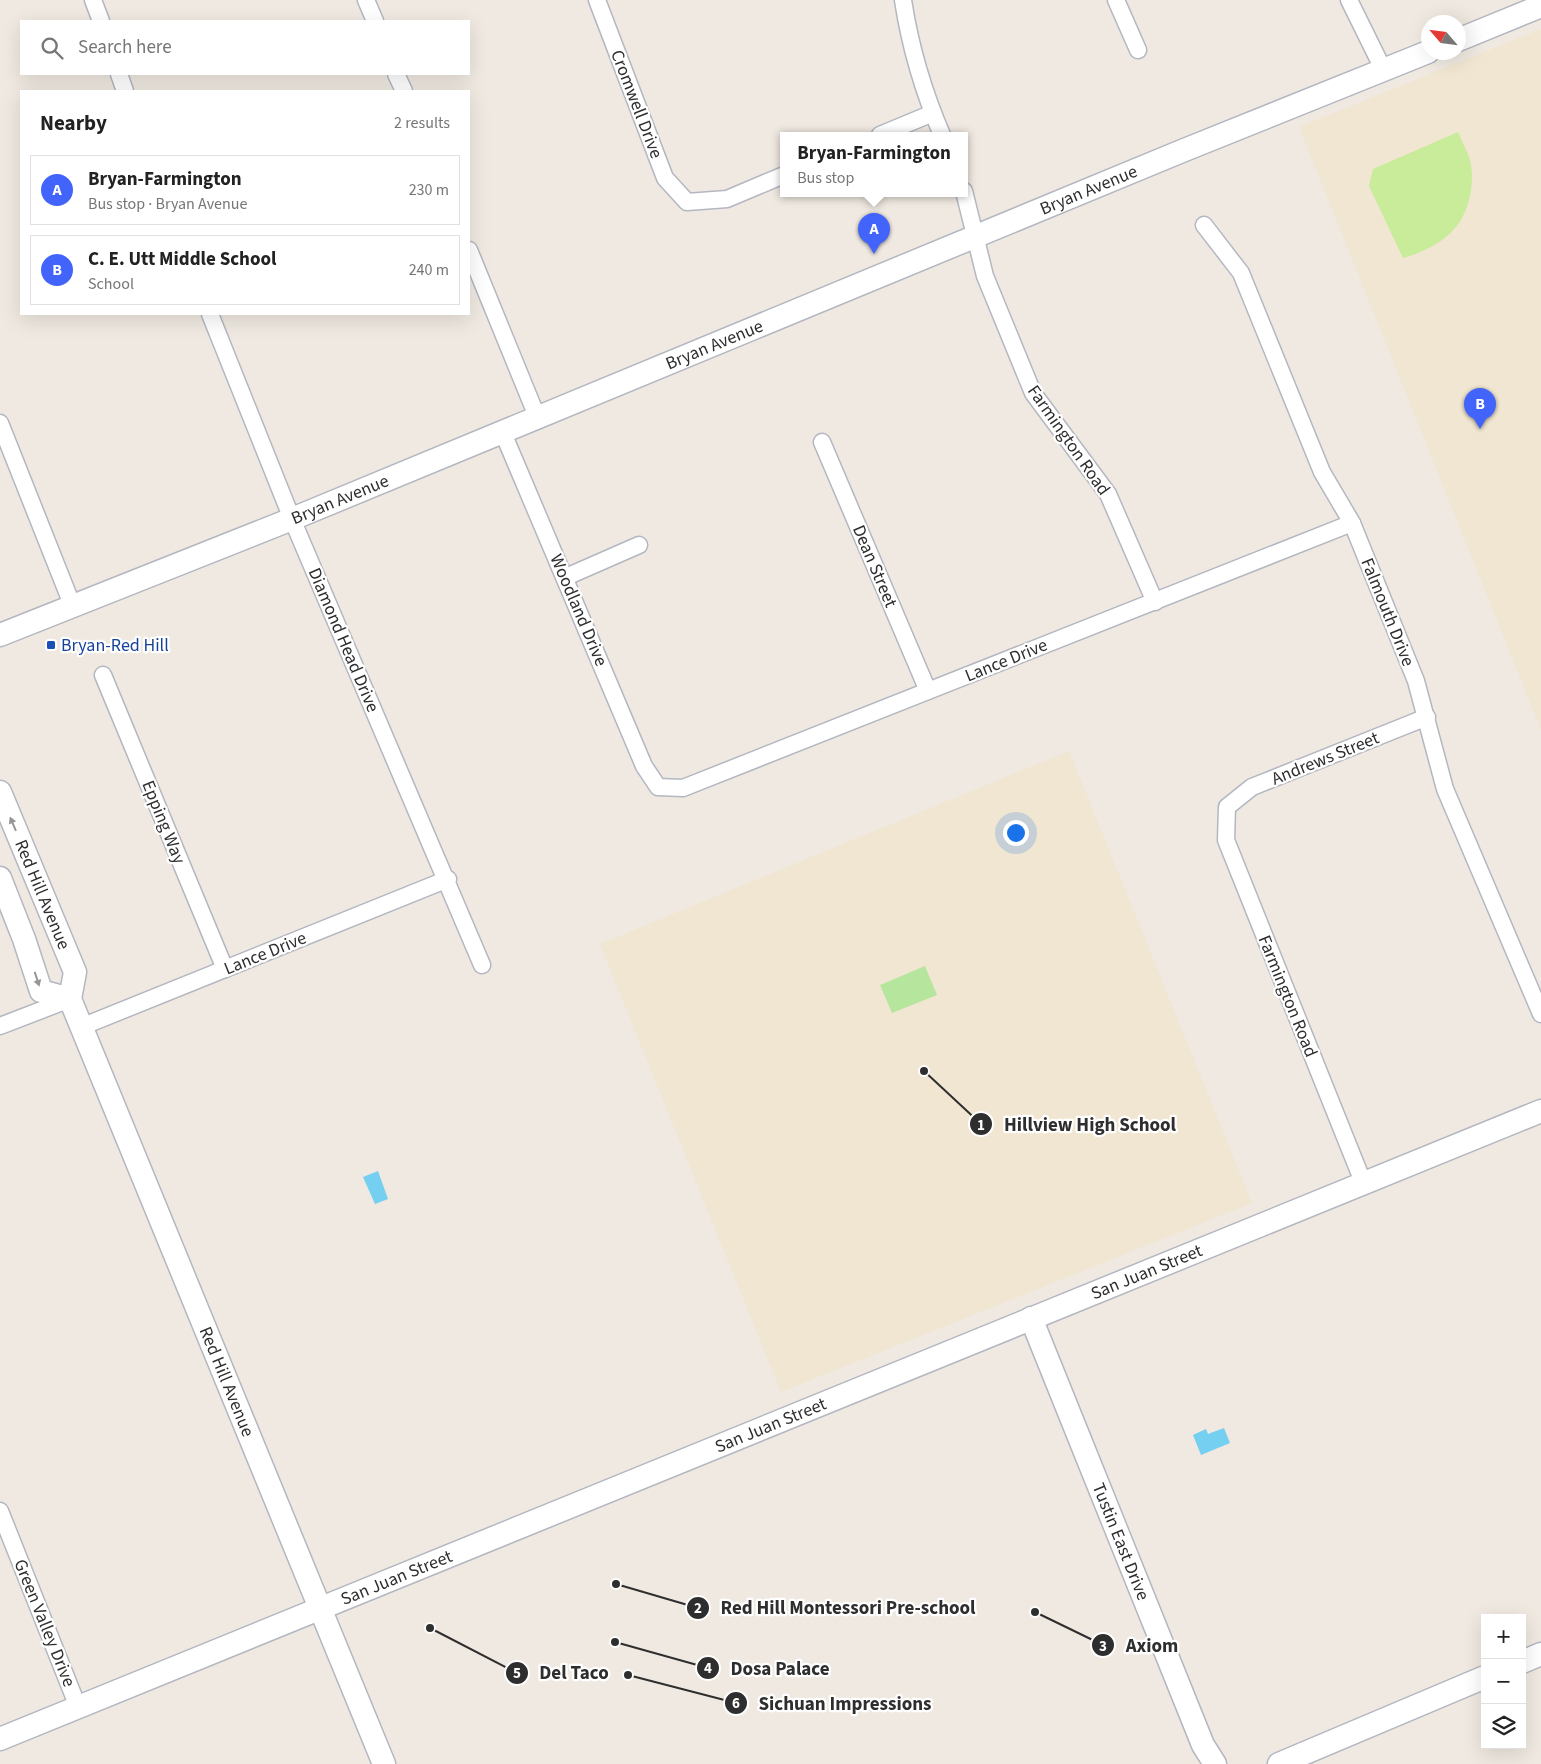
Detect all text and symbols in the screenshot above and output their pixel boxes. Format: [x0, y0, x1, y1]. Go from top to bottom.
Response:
north arrow [1421, 15, 1466, 60]
search box [20, 20, 470, 75]
icon: search [38, 34, 66, 62]
text: Search here [78, 34, 172, 61]
street label: Cromwell Drive [604, 46, 669, 162]
text: Nearby [40, 108, 107, 138]
text: 2 results [394, 112, 450, 134]
popup [780, 132, 968, 197]
text: Bryan-Farmington [797, 140, 951, 167]
street label: Bryan Avenue [1036, 159, 1141, 221]
text: Bryan-Farmington [88, 166, 242, 193]
text: Bus stop [797, 167, 854, 189]
text: A [52, 179, 62, 201]
text: 230 m [409, 179, 449, 201]
text: Bus stop · Bryan Avenue [88, 193, 247, 215]
pin: A [858, 213, 890, 254]
text: C. E. Utt Middle School [88, 246, 276, 273]
text: B [52, 259, 62, 281]
text: 240 m [409, 259, 449, 281]
text: School [88, 273, 134, 295]
street label: Bryan Avenue [662, 314, 767, 376]
street label: Farmington Road [1021, 380, 1116, 501]
pin: B [1464, 388, 1496, 429]
street label: Bryan Avenue [287, 468, 393, 531]
street label: Dean Street [846, 521, 903, 611]
street label: Woodland Drive [544, 550, 613, 670]
street label: Falmouth Drive [1354, 554, 1421, 670]
street label: Diamond Head Drive [302, 564, 385, 716]
place label: Bryan-Red Hill [61, 633, 169, 658]
street label: Lance Drive [961, 633, 1051, 688]
marker: Bryan-Red Hill [45, 639, 57, 651]
street label: Andrews Street [1268, 726, 1383, 791]
street label: Epping Way [136, 777, 192, 868]
one-way arrow [9, 817, 17, 831]
your location [1003, 820, 1029, 846]
street label: Red Hill Avenue [8, 836, 76, 954]
street label: Lance Drive [220, 926, 310, 981]
street label: Farmington Road [1252, 931, 1323, 1061]
one-way arrow [34, 972, 42, 987]
callout: Hillview High School [968, 1107, 1186, 1141]
text: Hillview High School [1004, 1112, 1177, 1139]
text: 1 [977, 1115, 985, 1136]
street label: San Juan Street [1087, 1238, 1206, 1306]
street label: Red Hill Avenue [193, 1323, 260, 1441]
street label: San Juan Street [711, 1392, 830, 1459]
street label: Tustin East Drive [1086, 1479, 1155, 1604]
street label: San Juan Street [337, 1544, 456, 1612]
street label: Green Valley Drive [8, 1556, 82, 1691]
callout: Red Hill Montessori Pre-school [685, 1591, 985, 1625]
text: Red Hill Montessori Pre-school [720, 1595, 976, 1622]
text: 2 [694, 1598, 702, 1619]
map controls [1481, 1614, 1526, 1749]
button: + [1481, 1614, 1526, 1659]
callout: Axiom [1091, 1628, 1189, 1662]
text: Axiom [1125, 1633, 1178, 1660]
text: 3 [1099, 1636, 1107, 1657]
callout: Dosa Palace [696, 1651, 840, 1685]
callout: Del Taco [504, 1656, 618, 1690]
text: Dosa Palace [730, 1656, 830, 1683]
text: 4 [704, 1658, 712, 1679]
button: − [1481, 1659, 1526, 1704]
text: Del Taco [539, 1660, 609, 1687]
text: 5 [513, 1663, 521, 1684]
callout: Sichuan Impressions [724, 1686, 942, 1720]
text: Sichuan Impressions [758, 1691, 932, 1718]
text: 6 [732, 1693, 740, 1714]
button: layers [1481, 1704, 1526, 1749]

